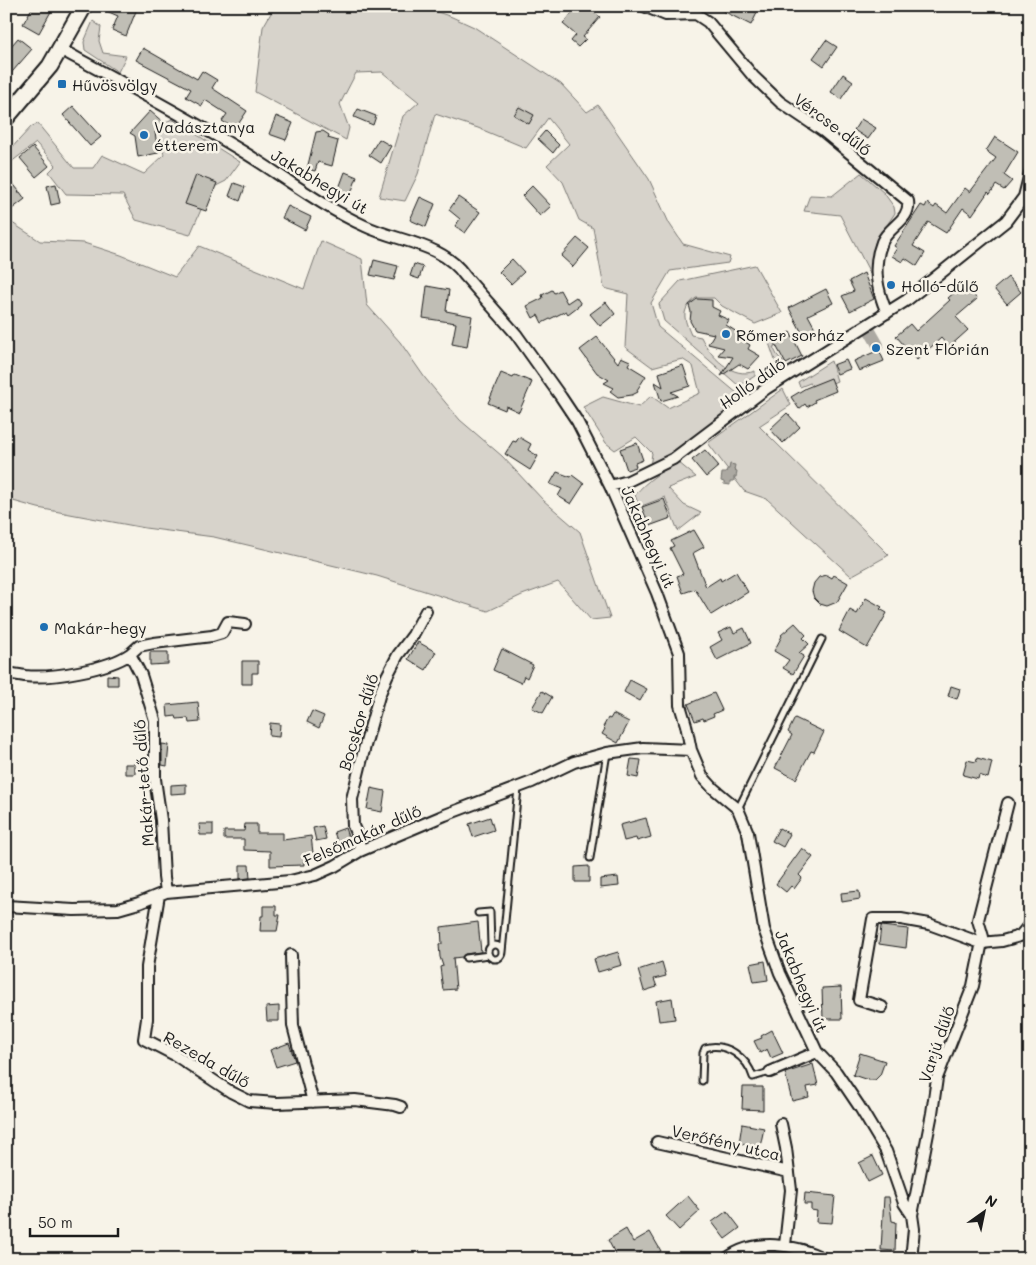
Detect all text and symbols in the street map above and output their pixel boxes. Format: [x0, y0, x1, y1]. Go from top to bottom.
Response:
place label: Hűvösvölgy [72, 74, 158, 95]
marker: Hűvösvölgy [56, 78, 68, 90]
street label: Vércse dűlő [790, 88, 876, 160]
place label: Vadásztanya étterem [154, 116, 255, 155]
marker: Vadásztanya étterem [138, 129, 150, 141]
street label: Jakabhegyi út [268, 144, 372, 218]
place label: Holló-dűlő [901, 275, 979, 296]
marker: Holló-dűlő [885, 279, 897, 291]
place label: Rőmer sorház [736, 324, 845, 345]
marker: Rőmer sorház [720, 328, 732, 340]
place label: Szent Flórián [886, 338, 989, 359]
marker: Szent Flórián [870, 342, 882, 354]
street label: Holló dűlő [715, 353, 789, 413]
street label: Jakabhegyi út [617, 483, 681, 591]
place label: Makár-hegy [54, 617, 147, 638]
marker: Makár-hegy [38, 621, 50, 633]
street label: Bocskor dűlő [333, 671, 383, 773]
street label: Makár-tető dűlő [128, 719, 158, 847]
street label: Felsőmakár dűlő [300, 800, 424, 870]
street label: Jakabhegyi út [771, 926, 833, 1036]
street label: Varjú dűlő [913, 1003, 959, 1085]
street label: Rezeda dűlő [160, 1026, 254, 1092]
street label: Verőfény utca [670, 1119, 782, 1165]
north arrow [958, 1188, 1008, 1238]
text: N [982, 1190, 1001, 1212]
scale bar [30, 1205, 118, 1237]
text: 50 m [38, 1212, 73, 1232]

